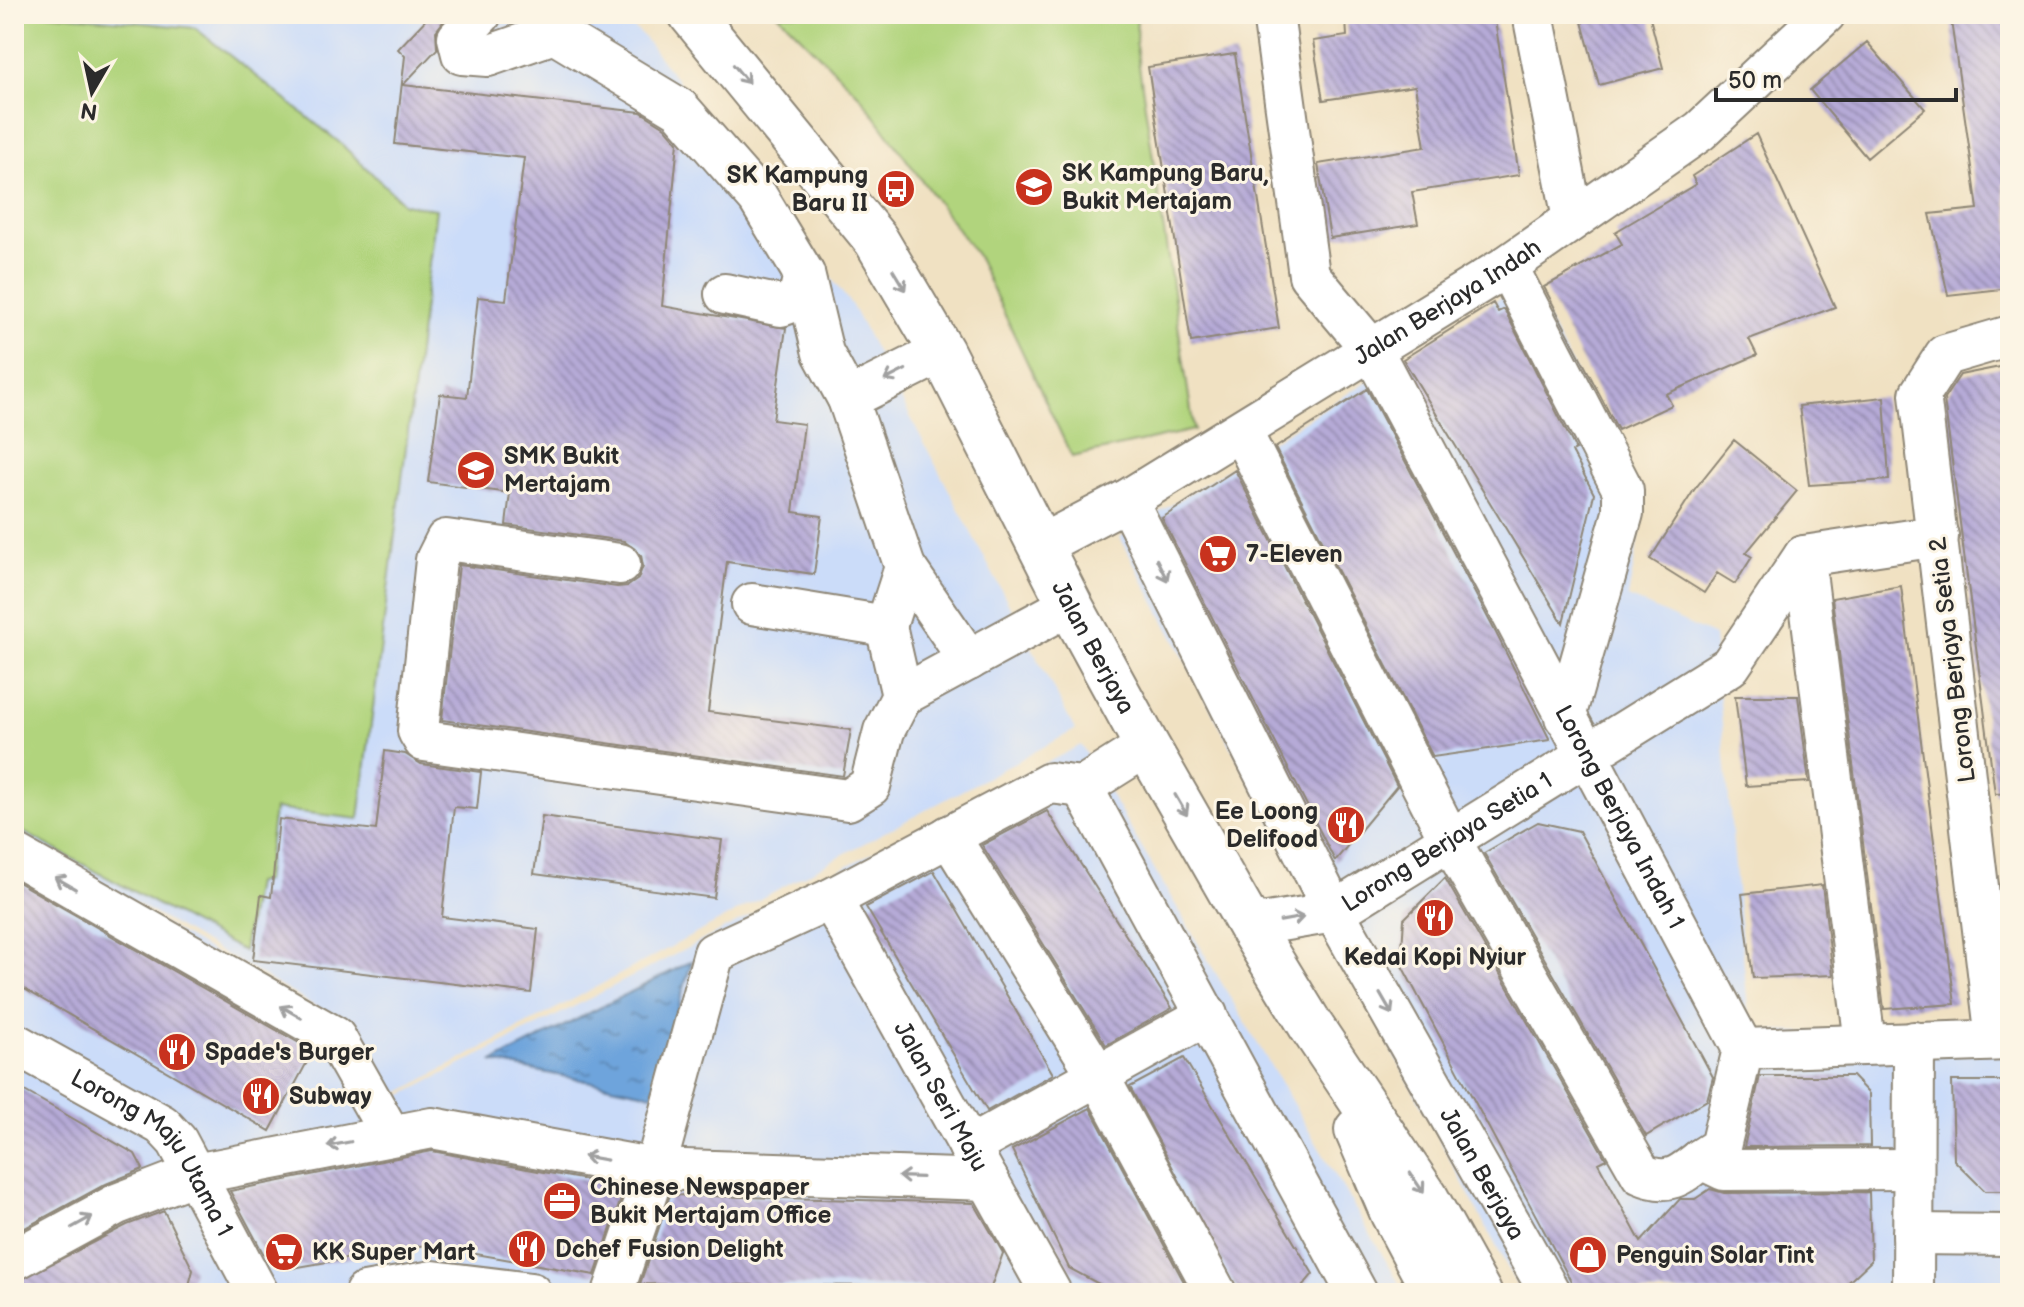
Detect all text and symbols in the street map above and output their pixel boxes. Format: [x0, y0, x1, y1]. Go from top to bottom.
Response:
north arrow [52, 52, 132, 132]
scale bar [1716, 52, 1956, 102]
one-way arrow [731, 64, 749, 85]
text: 50 m [1728, 66, 1782, 95]
text: N [79, 96, 99, 125]
place label: SK Kampung Baru, Bukit Mertajam [1062, 159, 1269, 216]
place label: SK Kampung Baru II [727, 161, 868, 218]
school or university icon: SK Kampung Baru, Bukit Mertajam [1013, 166, 1055, 208]
bus stop icon: SK Kampung Baru II [875, 168, 917, 210]
street label: Jalan Berjaya Indah [1349, 233, 1547, 372]
one-way arrow [892, 268, 908, 291]
one-way arrow [884, 368, 908, 384]
place label: SMK Bukit Mertajam [504, 442, 619, 499]
school or university icon: SMK Bukit Mertajam [455, 449, 497, 491]
supermarket icon: 7-Eleven [1197, 533, 1239, 575]
street label: Lorong Berjaya Setia 2 [1923, 536, 1982, 784]
place label: 7-Eleven [1246, 540, 1343, 569]
one-way arrow [1154, 557, 1170, 581]
street label: Jalan Berjaya [1045, 576, 1141, 719]
street label: Lorong Berjaya Indah 1 [1548, 700, 1691, 934]
street label: Lorong Berjaya Setia 1 [1337, 766, 1558, 919]
one-way arrow [1173, 793, 1189, 816]
place label: Ee Loong Delifood [1215, 797, 1318, 854]
restaurant icon: Ee Loong Delifood [1325, 804, 1367, 846]
one-way arrow [54, 875, 78, 890]
restaurant icon: Kedai Kopi Nyiur [1414, 897, 1456, 939]
one-way arrow [1279, 911, 1304, 926]
place label: Kedai Kopi Nyiur [1344, 943, 1527, 972]
one-way arrow [1378, 992, 1394, 1015]
one-way arrow [280, 1004, 303, 1020]
street label: Jalan Seri Maju [887, 1017, 994, 1177]
restaurant icon: Spade's Burger [156, 1031, 198, 1073]
place label: Spade's Burger [205, 1038, 374, 1067]
street label: Lorong Maju Utama 1 [66, 1063, 239, 1241]
restaurant icon: Subway [240, 1075, 282, 1117]
place label: Subway [289, 1082, 371, 1111]
street label: Jalan Berjaya [1433, 1103, 1531, 1245]
one-way arrow [327, 1138, 352, 1153]
one-way arrow [583, 1150, 608, 1165]
one-way arrow [897, 1170, 924, 1185]
one-way arrow [1409, 1172, 1425, 1194]
place label: Chinese Newspaper Bukit Mertajam Office [590, 1173, 831, 1230]
office icon: Chinese Newspaper Bukit Mertajam Office [541, 1180, 583, 1222]
one-way arrow [70, 1214, 94, 1230]
restaurant icon: Dchef Fusion Delight [506, 1228, 548, 1270]
supermarket icon: KK Super Mart [263, 1231, 305, 1273]
shop icon: Penguin Solar Tint [1567, 1234, 1609, 1276]
place label: Dchef Fusion Delight [555, 1235, 784, 1264]
place label: KK Super Mart [312, 1238, 475, 1267]
place label: Penguin Solar Tint [1616, 1241, 1814, 1270]

